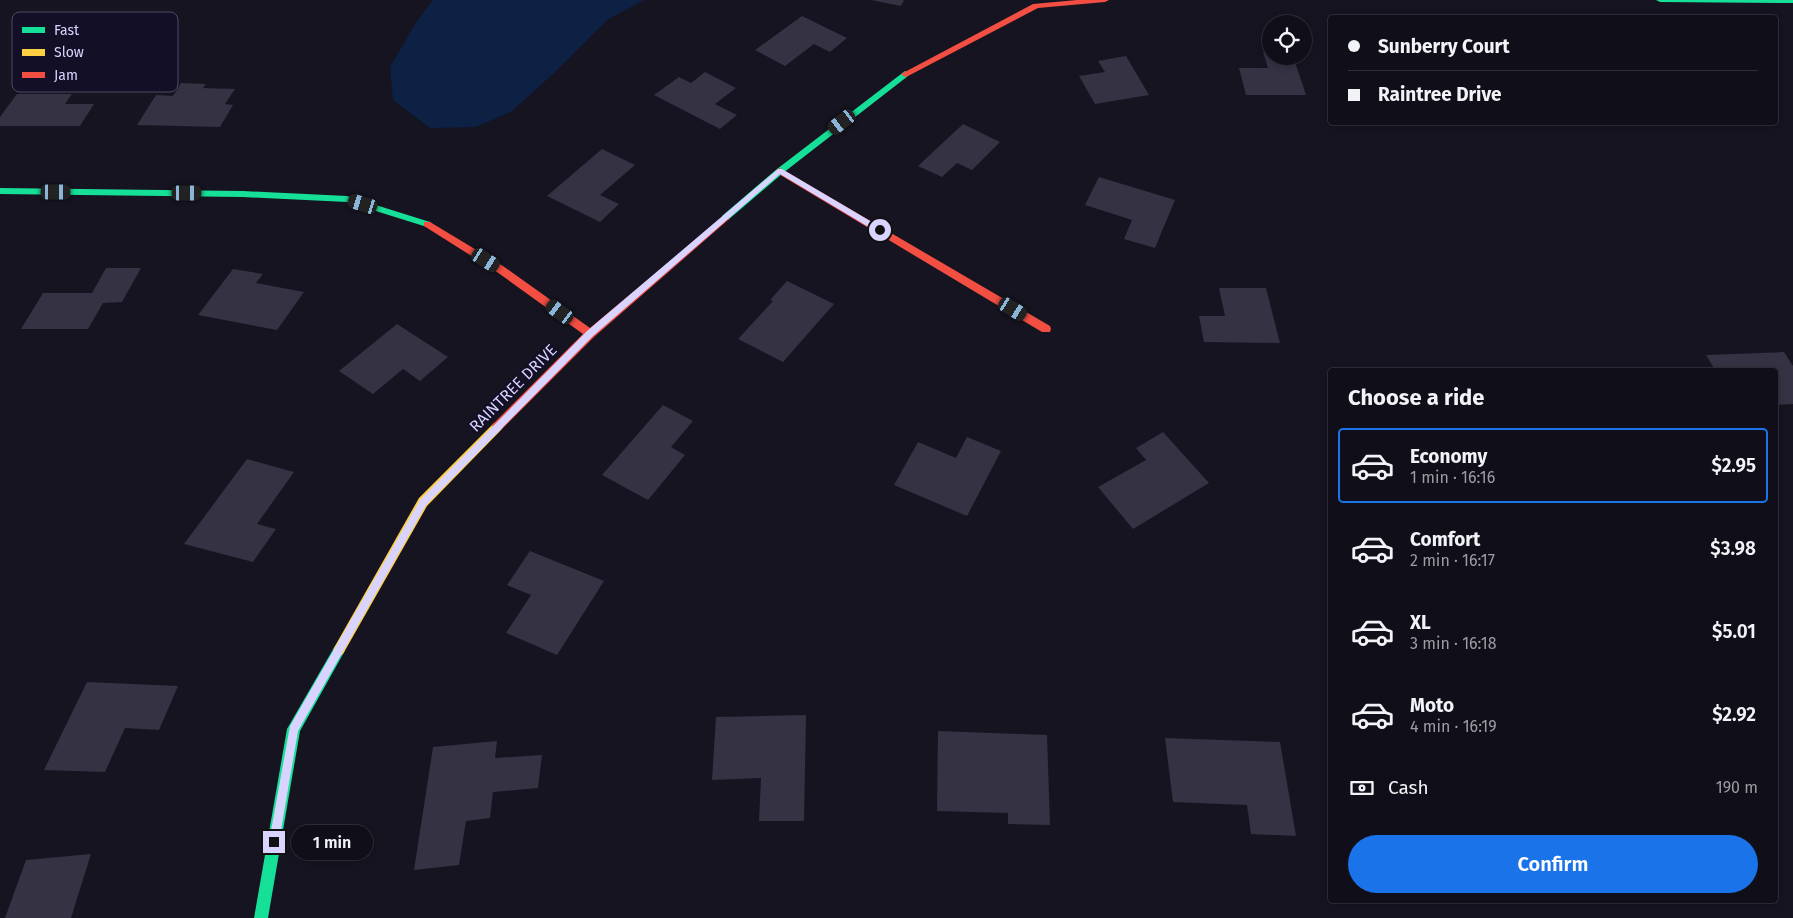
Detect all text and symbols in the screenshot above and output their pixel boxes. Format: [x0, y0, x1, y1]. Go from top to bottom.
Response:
legend [12, 12, 178, 92]
map controls [1262, 15, 1312, 65]
button: locate [1262, 15, 1312, 65]
text: Fast [54, 22, 80, 39]
text: Sunberry Court [1378, 35, 1510, 58]
text: Slow [54, 44, 84, 61]
text: Jam [54, 67, 78, 84]
text: Raintree Drive [1378, 83, 1502, 106]
car [825, 107, 858, 137]
car [41, 185, 71, 200]
car [172, 186, 202, 201]
car [346, 192, 379, 216]
route start [869, 219, 891, 241]
car [469, 246, 502, 274]
car [996, 295, 1029, 323]
car [543, 297, 576, 327]
street label: RAINTREE DRIVE [465, 340, 561, 436]
text: Choose a ride [1348, 384, 1484, 411]
icon: car [1350, 443, 1395, 488]
text: Economy [1410, 445, 1487, 468]
text: $2.95 [1711, 454, 1756, 477]
text: 1 min · 16:16 [1410, 468, 1495, 487]
icon: car [1350, 526, 1395, 571]
text: Comfort [1410, 528, 1480, 551]
text: $3.98 [1710, 537, 1756, 560]
text: 2 min · 16:17 [1410, 551, 1495, 570]
icon: car [1350, 609, 1395, 654]
text: XL [1410, 611, 1431, 634]
text: $5.01 [1712, 620, 1756, 643]
text: 3 min · 16:18 [1410, 634, 1497, 653]
icon: car [1350, 692, 1395, 737]
text: Moto [1410, 694, 1454, 717]
text: $2.92 [1712, 703, 1756, 726]
text: 4 min · 16:19 [1410, 717, 1497, 736]
icon: cash [1348, 774, 1376, 802]
text: Cash [1388, 776, 1429, 799]
text: 190 m [1716, 778, 1758, 797]
callout: 1 min [292, 824, 374, 860]
route end [263, 831, 285, 853]
text: 1 min [313, 833, 351, 852]
button: Confirm [1348, 835, 1758, 893]

